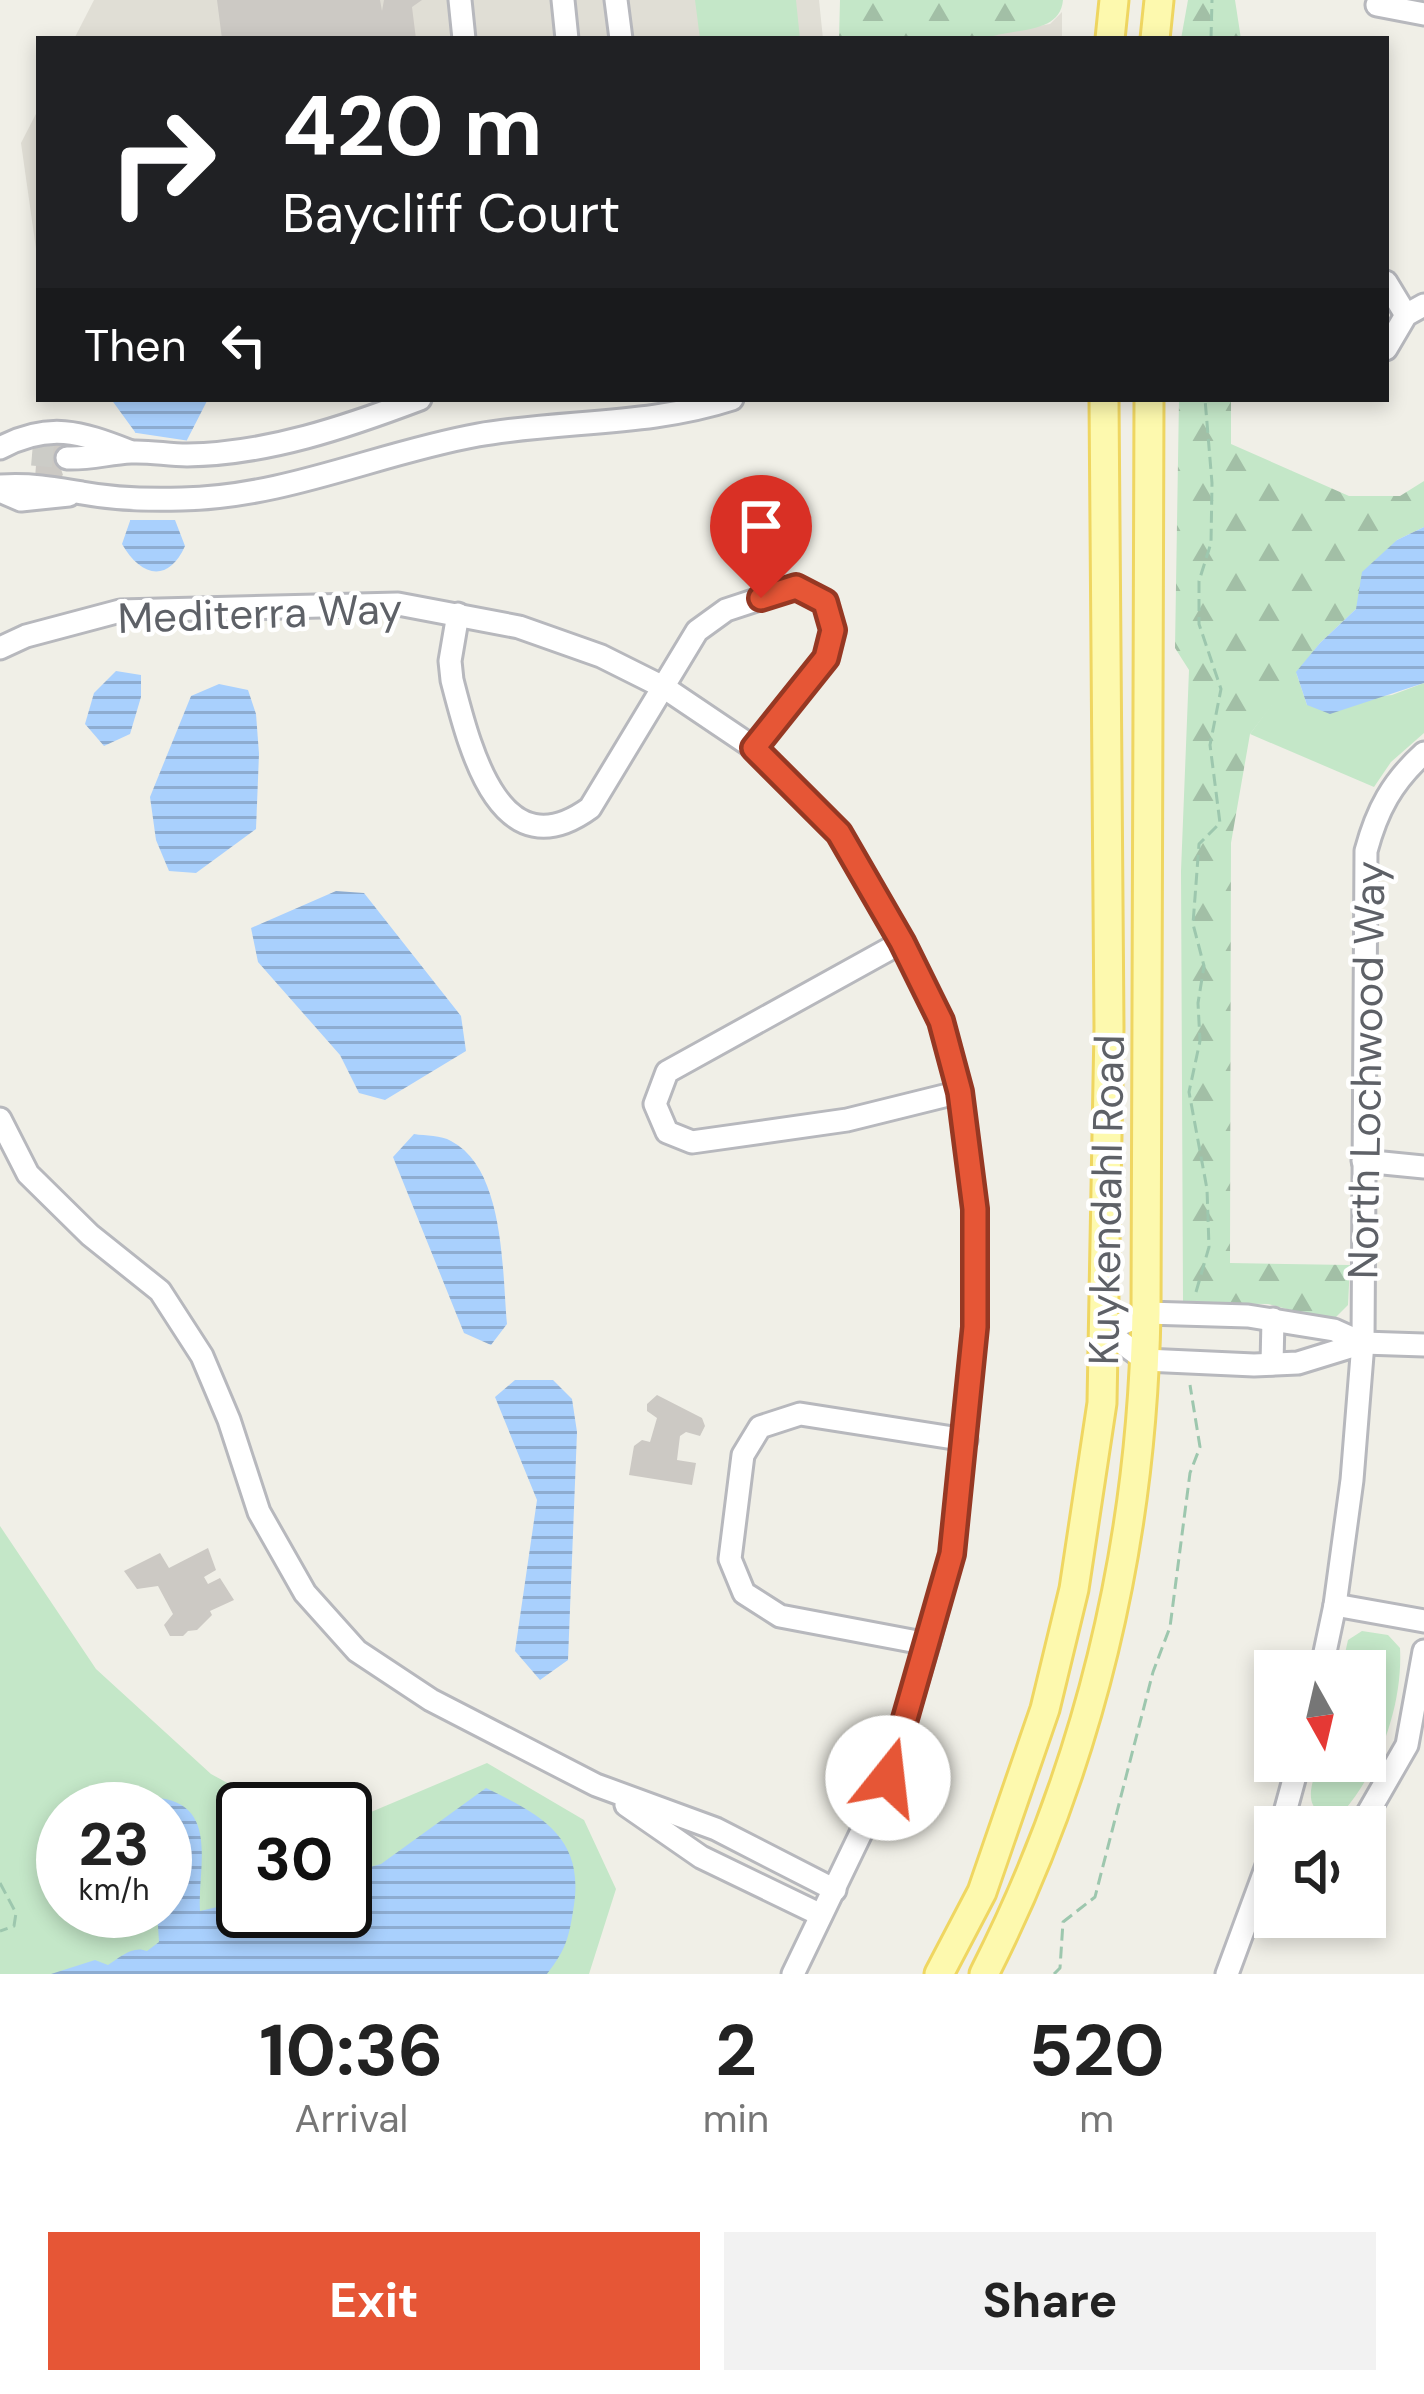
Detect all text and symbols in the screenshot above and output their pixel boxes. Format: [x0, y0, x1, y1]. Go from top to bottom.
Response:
text: 420 m [282, 72, 543, 181]
icon: right [84, 84, 240, 240]
text: Baycliff Court [282, 178, 620, 249]
icon: left [211, 312, 277, 378]
text: Then [84, 316, 187, 375]
pin [710, 475, 812, 598]
icon: arrive [728, 493, 794, 559]
street label: Mediterra Way [117, 581, 403, 646]
street label: North Lochwood Way [1335, 860, 1398, 1280]
street label: Kuykendahl Road [1076, 1034, 1137, 1366]
north arrow [1254, 1650, 1386, 1782]
map controls [1254, 1650, 1386, 1938]
position arrow [825, 1715, 951, 1841]
speed limit sign: 30 [216, 1782, 372, 1938]
text: 23 [79, 1805, 149, 1884]
button: sound [1254, 1806, 1386, 1938]
text: km/h [79, 1870, 149, 1909]
text: 10:36 [259, 2004, 444, 2097]
text: 2 [715, 2004, 757, 2097]
text: 520 [1029, 2004, 1165, 2097]
text: Arrival [295, 2093, 408, 2144]
text: min [703, 2093, 769, 2144]
text: m [1079, 2093, 1114, 2144]
button: Exit [48, 2232, 700, 2370]
button: Share [724, 2232, 1376, 2370]

